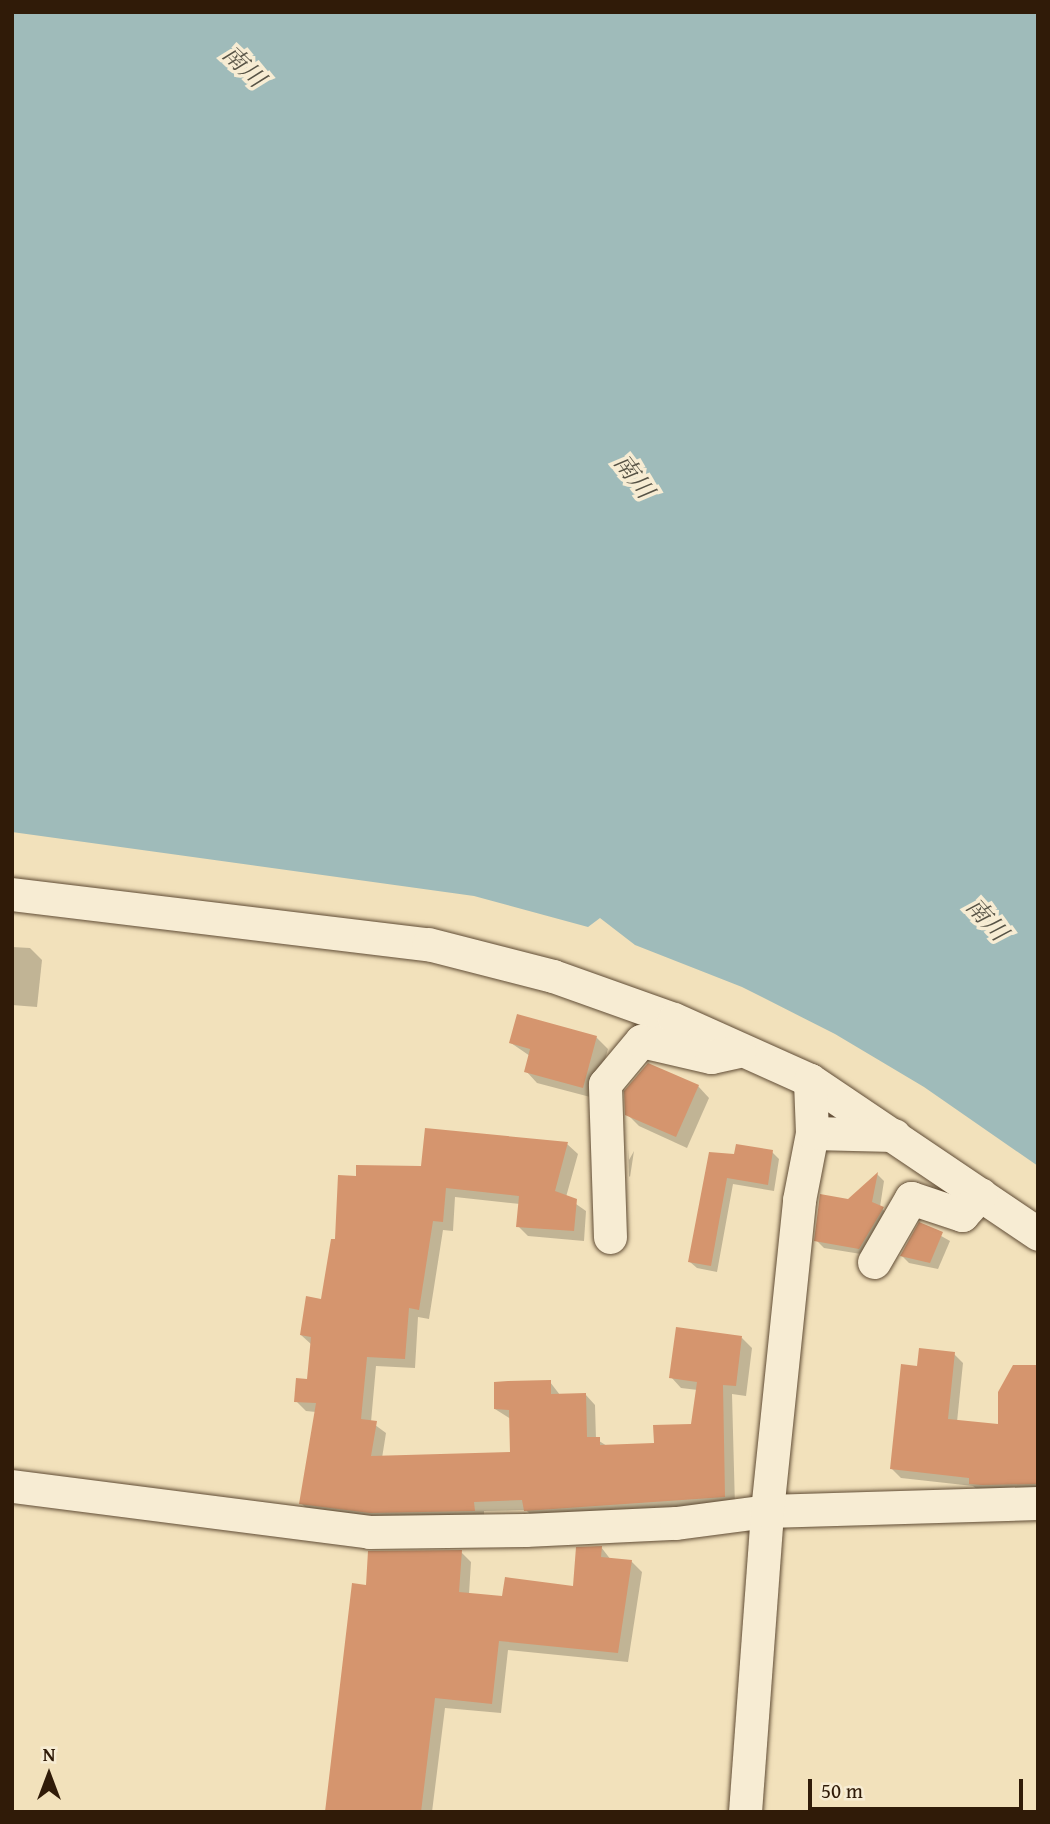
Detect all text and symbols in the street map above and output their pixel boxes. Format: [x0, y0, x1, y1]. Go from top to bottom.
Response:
water label: 南川 [217, 39, 271, 93]
water label: 南川 [608, 448, 660, 504]
water label: 南川 [960, 892, 1014, 946]
north arrow [14, 1740, 84, 1810]
text: N [43, 1740, 55, 1768]
scale bar [812, 1764, 1027, 1808]
text: 50 m [821, 1775, 863, 1806]

